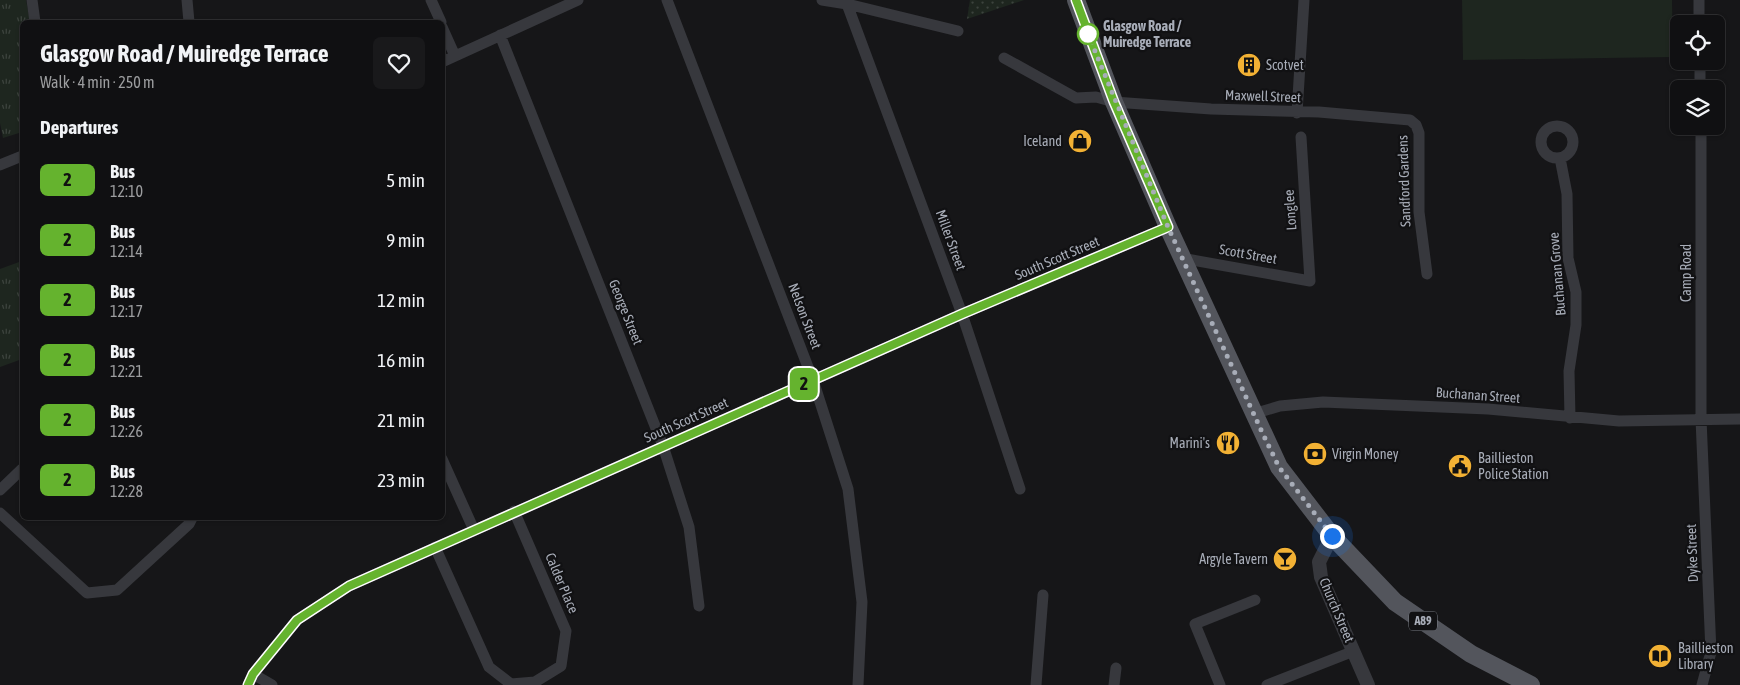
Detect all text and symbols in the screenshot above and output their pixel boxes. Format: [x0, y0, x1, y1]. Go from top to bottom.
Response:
map controls [1670, 15, 1725, 135]
button: locate [1670, 15, 1725, 70]
place label: Glasgow Road / Muiredge Terrace [1103, 18, 1191, 50]
marker: Glasgow Road / Muiredge Terrace [1077, 23, 1099, 45]
button: heart [373, 37, 425, 89]
text: Glasgow Road / Muiredge Terrace [40, 40, 329, 67]
building icon: Scotvet [1236, 52, 1262, 78]
place label: Scotvet [1266, 57, 1304, 73]
text: Walk · 4 min · 250 m [40, 73, 154, 91]
button: layers [1670, 80, 1725, 135]
street label: Maxwell Street [1225, 87, 1301, 105]
text: Departures [40, 116, 118, 138]
shop icon: Iceland [1067, 128, 1093, 154]
place label: Iceland [1023, 133, 1062, 149]
street label: Sandford Gardens [1394, 135, 1414, 227]
text: Bus [110, 160, 135, 182]
text: 2 [63, 169, 72, 190]
text: 5 min [386, 169, 425, 191]
text: 12:10 [110, 182, 143, 200]
street label: Longlee [1281, 189, 1299, 231]
street label: Miller Street [933, 208, 969, 272]
text: Bus [110, 220, 135, 242]
text: 2 [63, 229, 72, 250]
text: 9 min [386, 229, 425, 251]
street label: Buchanan Grove [1545, 232, 1569, 316]
street label: South Scott Street [1012, 233, 1102, 283]
street label: Scott Street [1218, 241, 1278, 267]
text: 12:14 [110, 242, 143, 260]
street label: Camp Road [1678, 244, 1694, 302]
street label: George Street [606, 277, 646, 347]
text: Bus [110, 280, 135, 302]
street label: Nelson Street [785, 281, 825, 351]
text: 2 [63, 289, 72, 310]
text: 12 min [377, 289, 425, 311]
text: 12:17 [110, 302, 143, 320]
text: Bus [110, 340, 135, 362]
text: 2 [63, 349, 72, 370]
text: 16 min [377, 349, 425, 371]
text: 12:21 [110, 362, 143, 380]
line badge: 2 [788, 368, 820, 400]
text: 2 [800, 373, 808, 394]
street label: Buchanan Street [1435, 384, 1521, 406]
street label: South Scott Street [641, 394, 731, 446]
text: Bus [110, 400, 135, 422]
text: 2 [63, 409, 72, 430]
text: 21 min [377, 409, 425, 431]
text: 12:26 [110, 422, 143, 440]
restaurant icon: Marini's [1215, 430, 1241, 456]
place label: Marini's [1170, 435, 1210, 451]
bank icon: Virgin Money [1302, 441, 1328, 467]
place label: Virgin Money [1332, 446, 1399, 462]
place label: Baillieston Police Station [1478, 450, 1549, 482]
public building icon: Baillieston Police Station [1447, 453, 1473, 479]
text: Bus [110, 460, 135, 482]
text: 2 [63, 469, 72, 490]
text: 23 min [377, 469, 425, 491]
text: 12:28 [110, 482, 143, 500]
street label: Dyke Street [1683, 523, 1701, 583]
your location [1320, 524, 1345, 549]
bar icon: Argyle Tavern [1272, 546, 1298, 572]
street label: Calder Place [542, 550, 582, 616]
place label: Argyle Tavern [1199, 551, 1268, 567]
street label: Church Street [1316, 575, 1358, 645]
road number: A89 [1409, 612, 1437, 630]
place label: Baillieston Library [1678, 640, 1734, 672]
library icon: Baillieston Library [1647, 643, 1673, 669]

